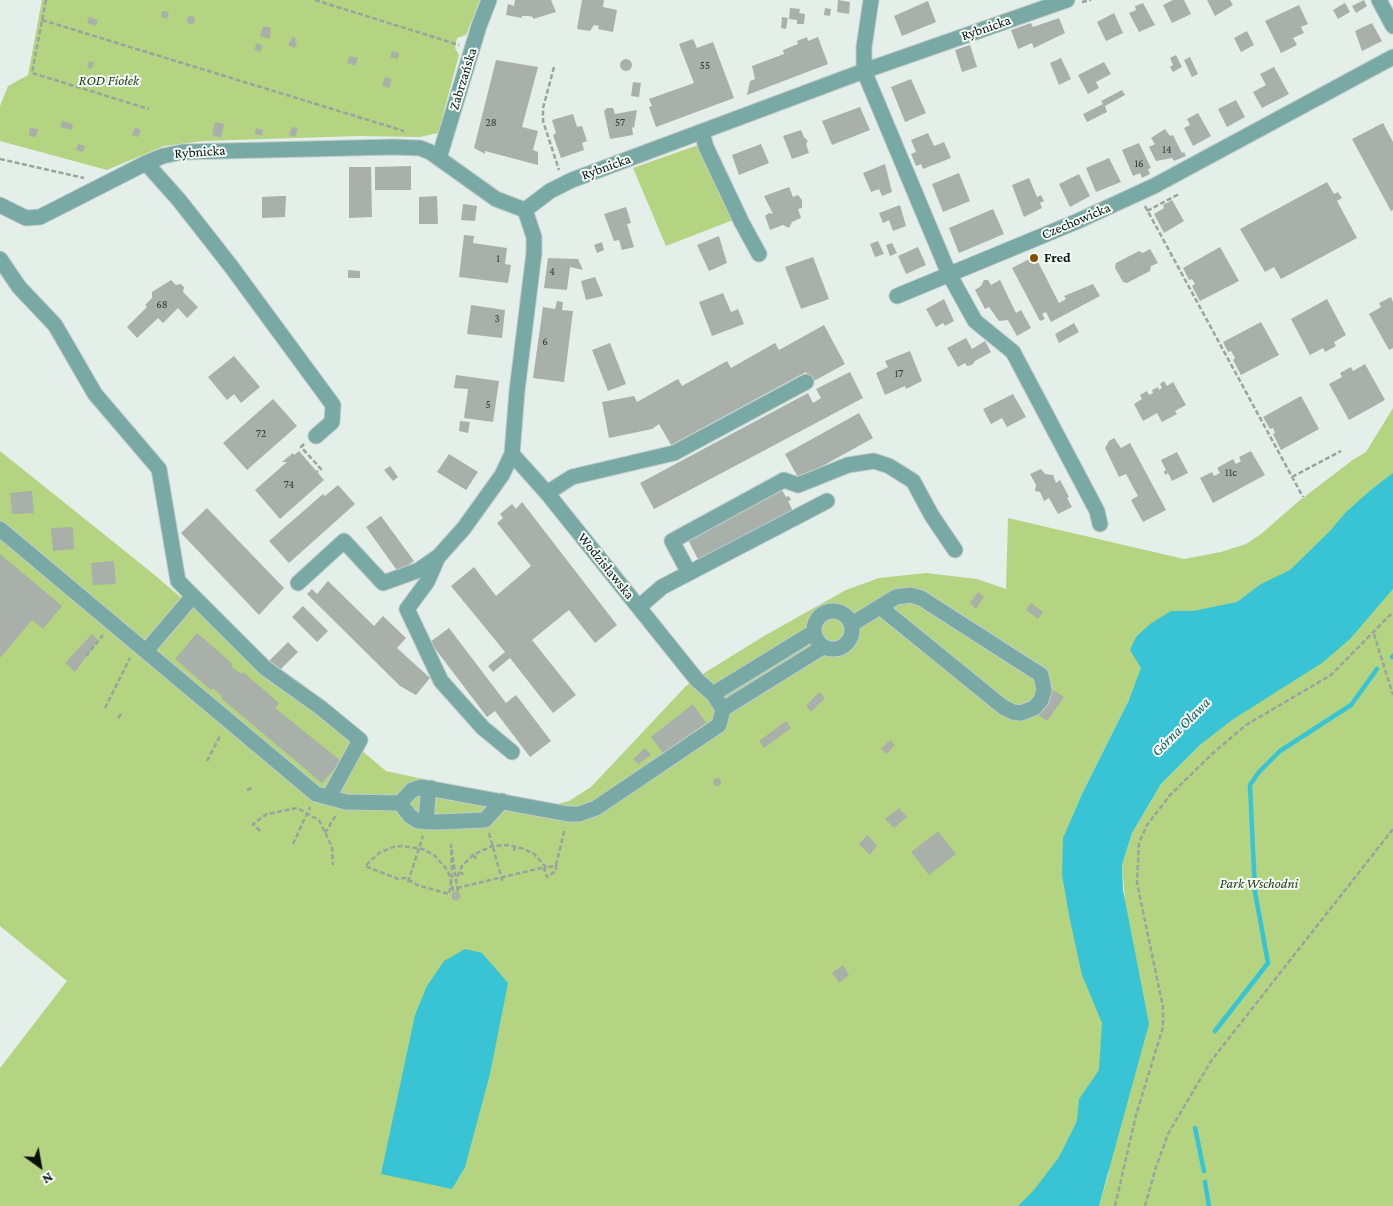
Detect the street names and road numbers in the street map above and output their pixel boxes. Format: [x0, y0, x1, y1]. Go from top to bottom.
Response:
street label: Rybnicka [959, 12, 1013, 44]
street label: Zabrzańska [446, 46, 480, 112]
street label: Rybnicka [174, 142, 226, 162]
street label: Rybnicka [579, 150, 633, 184]
street label: Czechowicka [1039, 199, 1113, 243]
street label: Wodzisławska [574, 529, 638, 603]

